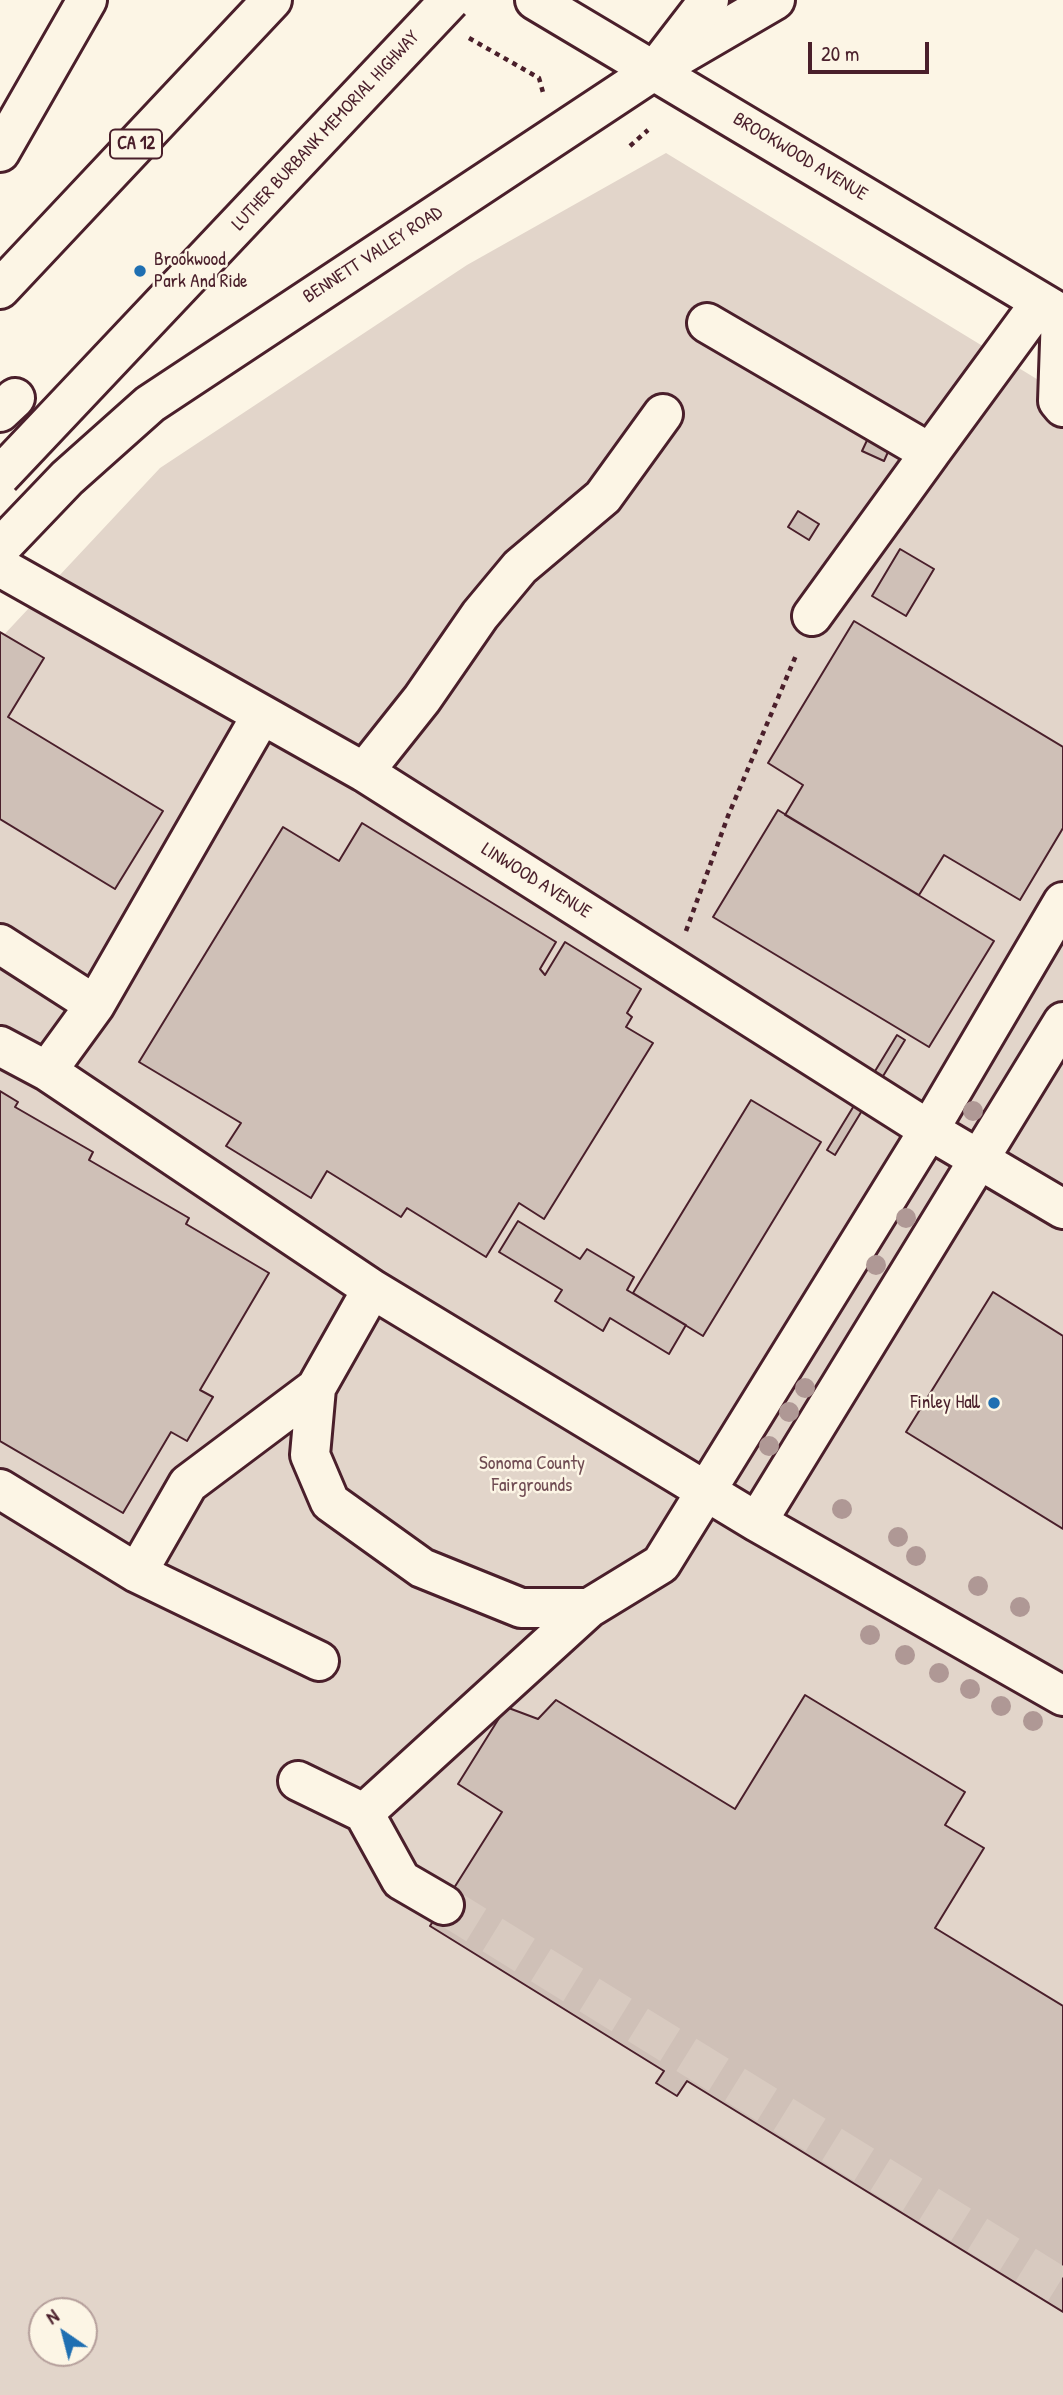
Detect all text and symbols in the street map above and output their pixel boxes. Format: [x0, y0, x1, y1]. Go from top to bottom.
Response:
street label: LUTHER BURBANK MEMORIAL HIGHWAY [227, 26, 425, 236]
scale bar [811, 28, 932, 72]
text: 20 m [821, 39, 859, 68]
street label: BROOKWOOD AVENUE [729, 108, 871, 206]
road number: CA 12 [110, 130, 162, 159]
street label: BENNETT VALLEY ROAD [299, 201, 447, 309]
place label: Brookwood Park And Ride [154, 249, 248, 293]
marker: Brookwood Park And Ride [132, 263, 148, 279]
street label: LINWOOD AVENUE [477, 838, 595, 924]
place label: Finley Hall [910, 1392, 980, 1414]
marker: Finley Hall [986, 1395, 1002, 1411]
park label: Sonoma County Fairgrounds [479, 1453, 585, 1497]
north arrow [28, 2297, 98, 2367]
text: N [40, 2303, 64, 2330]

